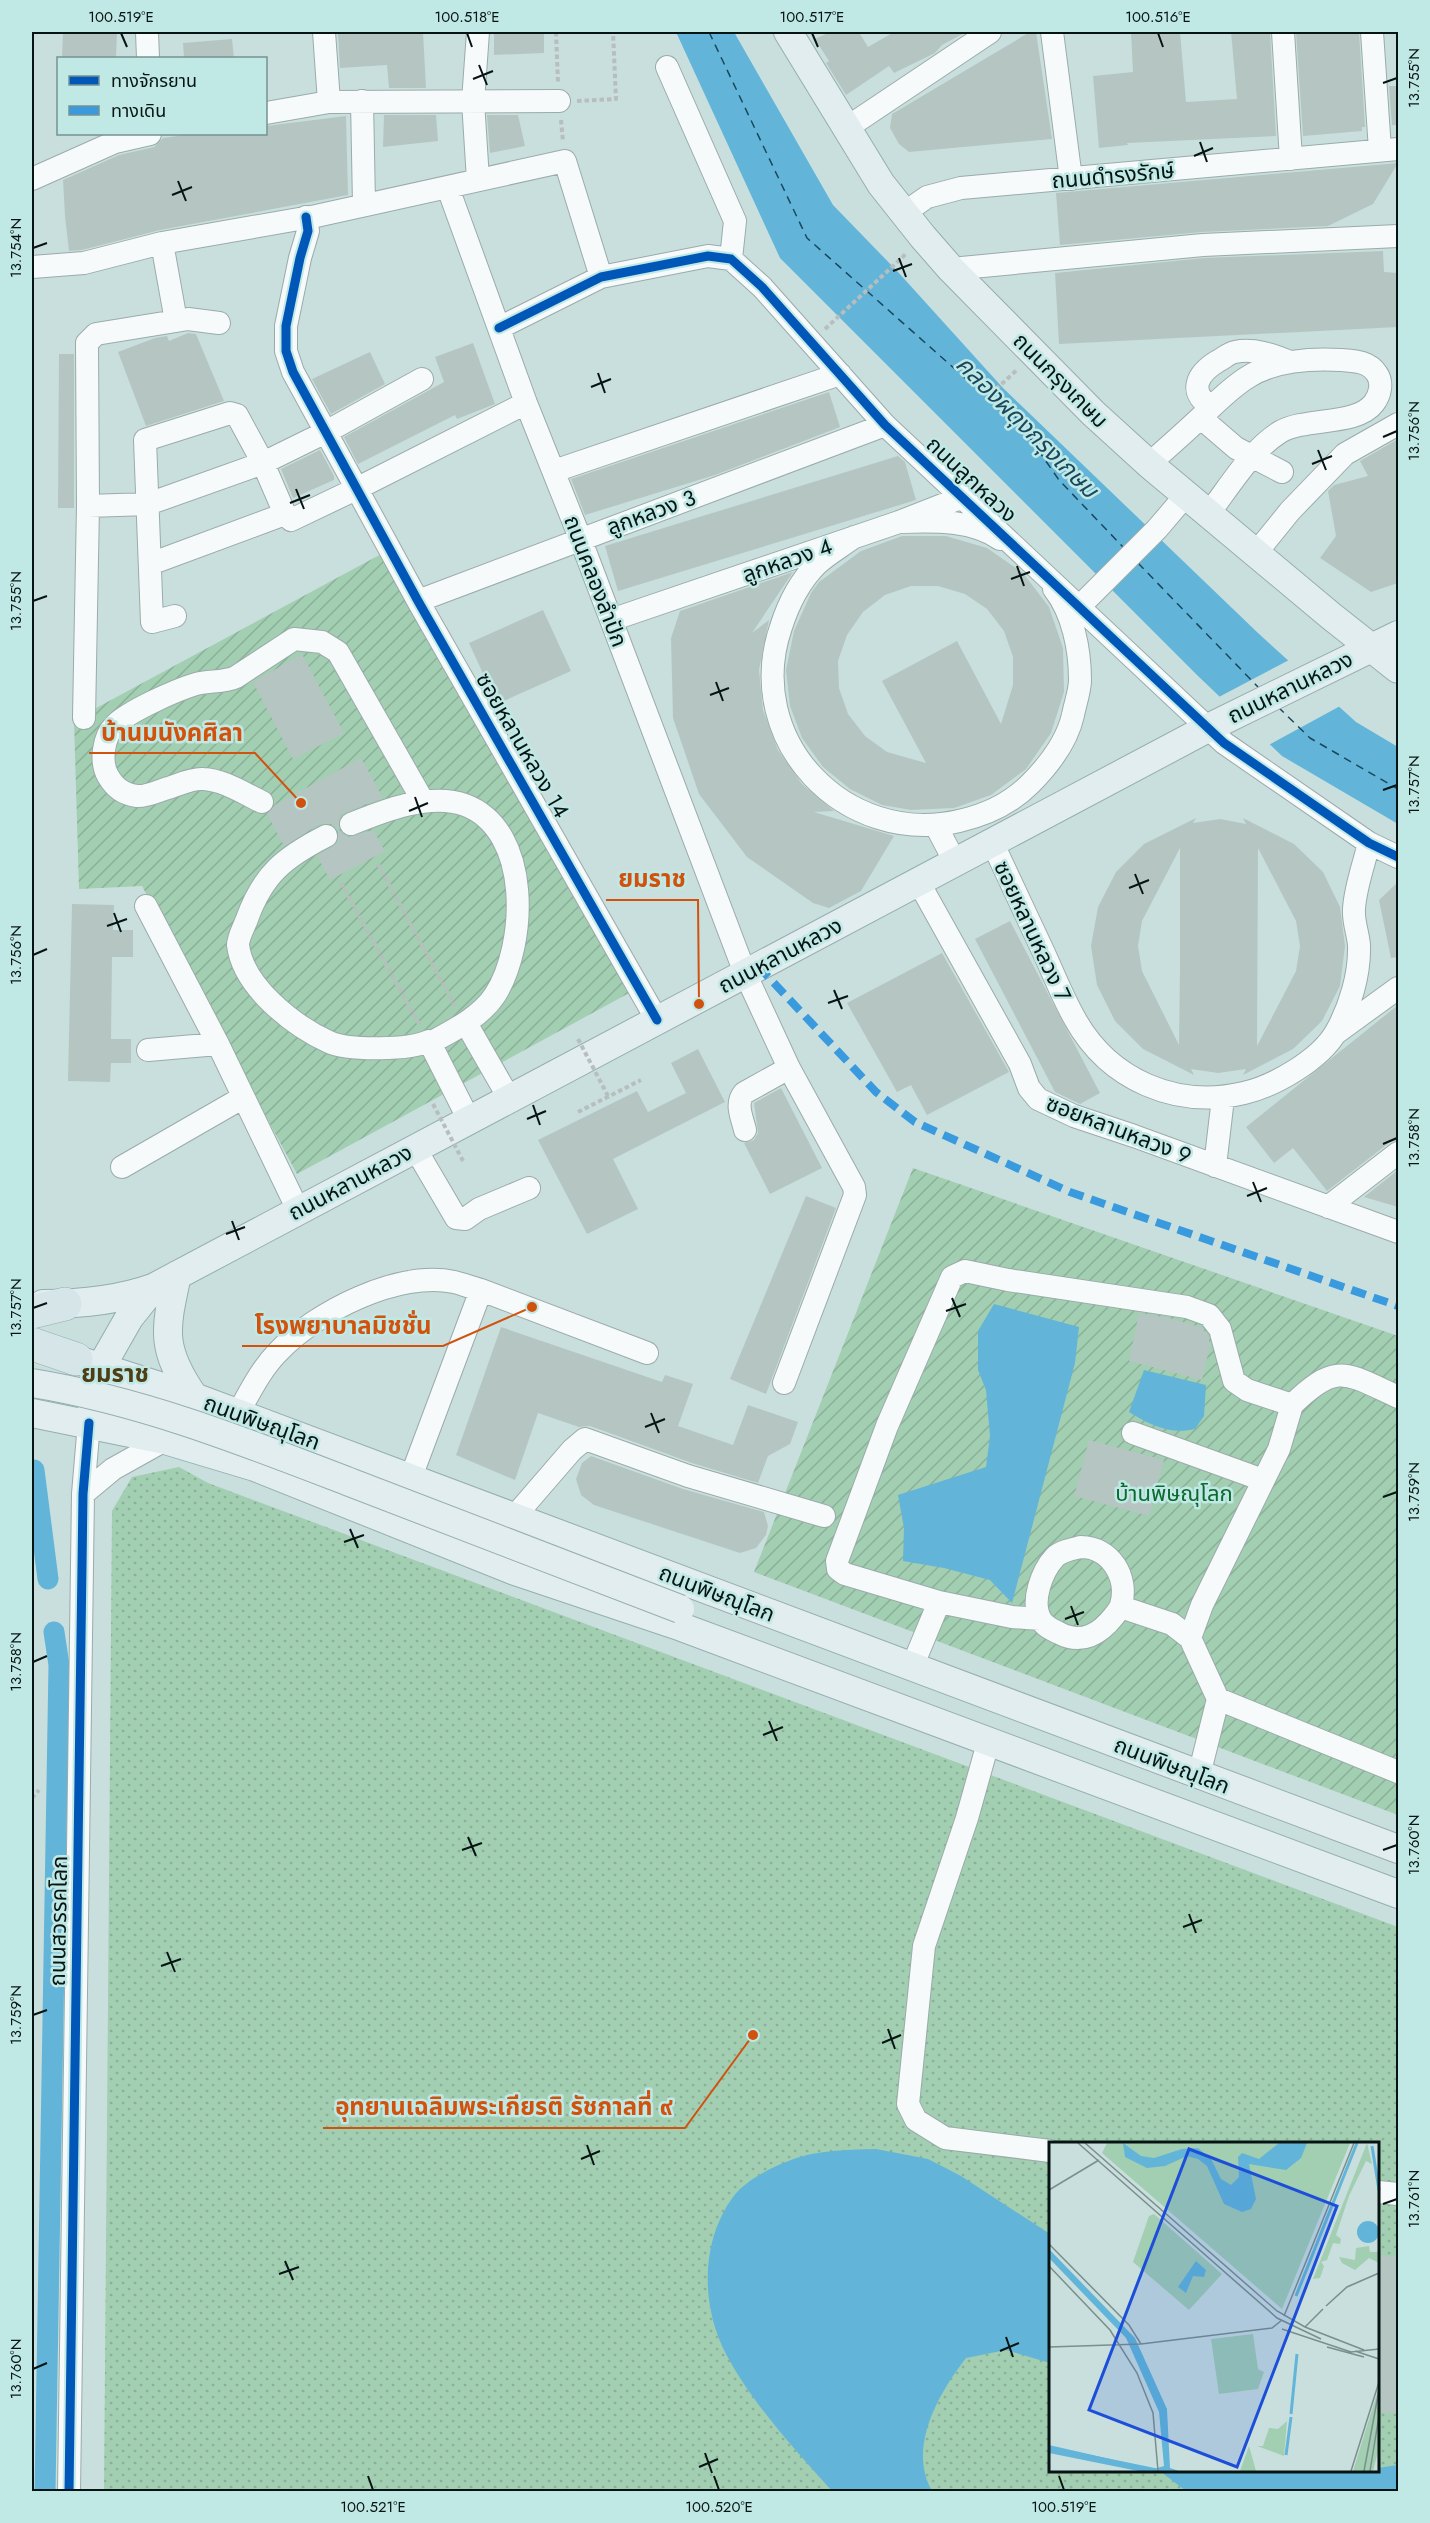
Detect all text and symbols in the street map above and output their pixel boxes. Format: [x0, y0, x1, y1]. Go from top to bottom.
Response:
text: 100.519°E [88, 6, 154, 28]
text: 100.518°E [434, 6, 500, 28]
text: 100.517°E [780, 6, 844, 28]
text: 100.516°E [1125, 6, 1191, 28]
text: 13.755°N [1403, 48, 1425, 108]
legend [57, 57, 267, 135]
text: ทางจักรยาน [111, 68, 197, 94]
text: ทางเดิน [111, 98, 166, 124]
street label: ถนนดำรงรักษ์ [1050, 154, 1176, 196]
text: 13.754°N [5, 218, 27, 278]
street label: ถนนกรุงเกษม [1006, 325, 1116, 435]
water label: คลองผดุงกรุงเกษม [948, 347, 1108, 507]
text: 13.756°N [1403, 401, 1425, 461]
street label: ถนนลูกหลวง [919, 428, 1025, 530]
street label: ลูกหลวง 3 [602, 481, 700, 543]
street label: ถนนคลองลำปัก [556, 511, 636, 651]
street label: ลูกหลวง 4 [738, 530, 836, 590]
text: 13.755°N [5, 571, 27, 631]
street label: ถนนหลานหลวง [1222, 643, 1358, 731]
street label: ซอยหลานหลวง 14 [468, 666, 578, 824]
callout: บ้านมนังคศิลา [89, 711, 255, 753]
text: บ้านมนังคศิลา [101, 715, 243, 750]
text: 13.757°N [1403, 755, 1425, 815]
street label: ซอยหลานหลวง 7 [986, 855, 1080, 1007]
callout: ยมราช [606, 858, 698, 900]
text: ยมราช [618, 861, 686, 896]
street label: ถนนหลานหลวง [712, 909, 848, 1001]
text: 13.756°N [5, 925, 27, 985]
street label: ซอยหลานหลวง 9 [1042, 1087, 1196, 1171]
text: 13.758°N [1403, 1108, 1425, 1168]
street label: ถนนหลานหลวง [282, 1136, 418, 1228]
text: 13.757°N [5, 1278, 27, 1338]
callout: โรงพยาบาลมิชชั่น [242, 1304, 443, 1346]
text: โรงพยาบาลมิชชั่น [254, 1308, 432, 1343]
district label: ยมราช [81, 1356, 149, 1391]
street label: ถนนพิษณุโลก [199, 1386, 325, 1458]
text: 13.759°N [1403, 1462, 1425, 1522]
park label: บ้านพิษณุโลก [1115, 1477, 1233, 1509]
street label: ถนนพิษณุโลก [654, 1556, 780, 1630]
text: 13.758°N [5, 1632, 27, 1692]
street label: ถนนพิษณุโลก [1109, 1728, 1235, 1802]
text: 13.760°N [1403, 1815, 1425, 1875]
street label: ถนนสวรรคโลก [41, 1855, 75, 1987]
text: 13.759°N [5, 1985, 27, 2045]
callout: อุทยานเฉลิมพระเกียรติ รัชกาลที่ ๙ [323, 2086, 685, 2128]
text: อุทยานเฉลิมพระเกียรติ รัชกาลที่ ๙ [335, 2089, 673, 2124]
inset map [1049, 2142, 1379, 2472]
text: 13.761°N [1403, 2170, 1425, 2228]
text: 13.760°N [5, 2339, 27, 2399]
text: 100.521°E [340, 2496, 406, 2518]
text: 100.520°E [685, 2496, 753, 2518]
text: 100.519°E [1031, 2496, 1097, 2518]

